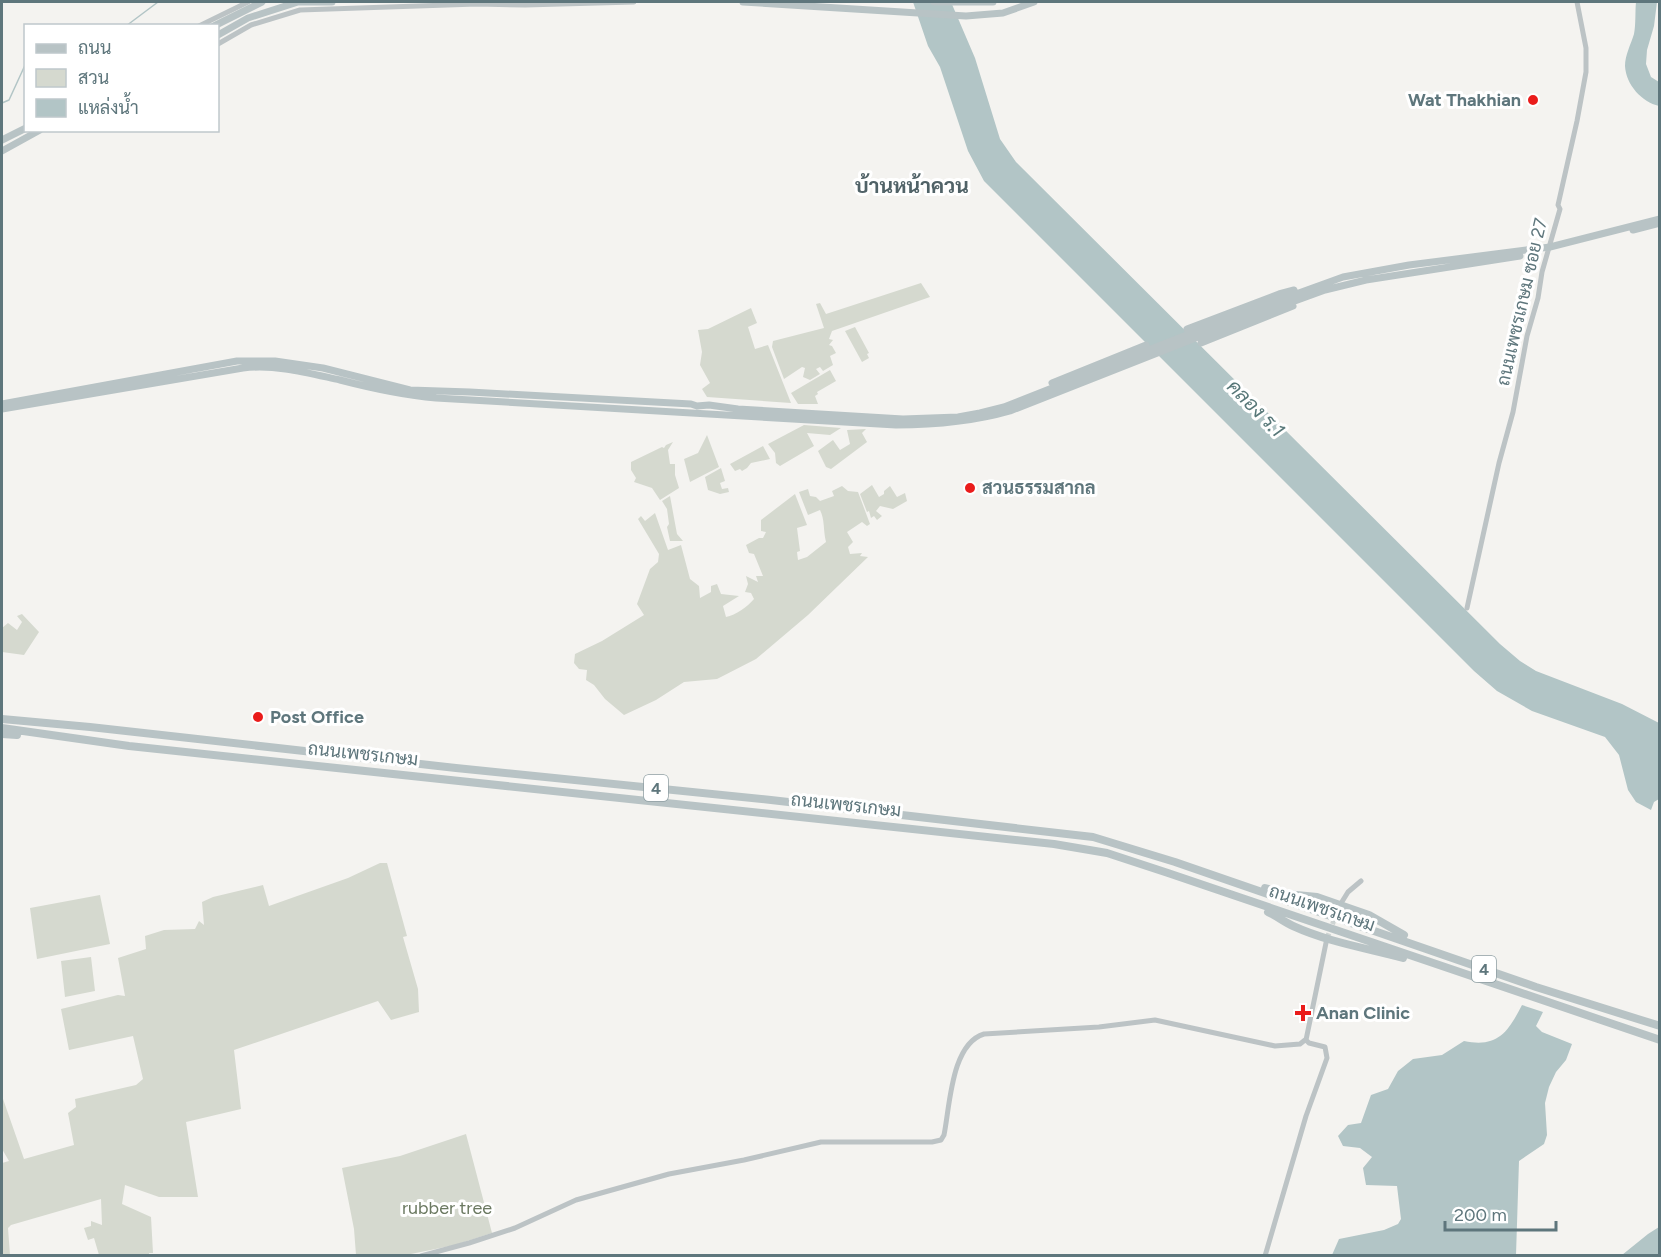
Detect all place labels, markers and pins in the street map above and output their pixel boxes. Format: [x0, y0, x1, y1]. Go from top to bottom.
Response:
place label: Wat Thakhian [1408, 89, 1521, 111]
marker: Wat Thakhian [1526, 93, 1540, 107]
place label: สวนธรรมสากล [982, 477, 1095, 499]
marker: สวนธรรมสากล [963, 481, 977, 495]
place label: Post Office [270, 706, 364, 728]
marker: Post Office [251, 710, 265, 724]
place label: Anan Clinic [1316, 1002, 1410, 1024]
marker: Anan Clinic [1294, 1004, 1312, 1022]

